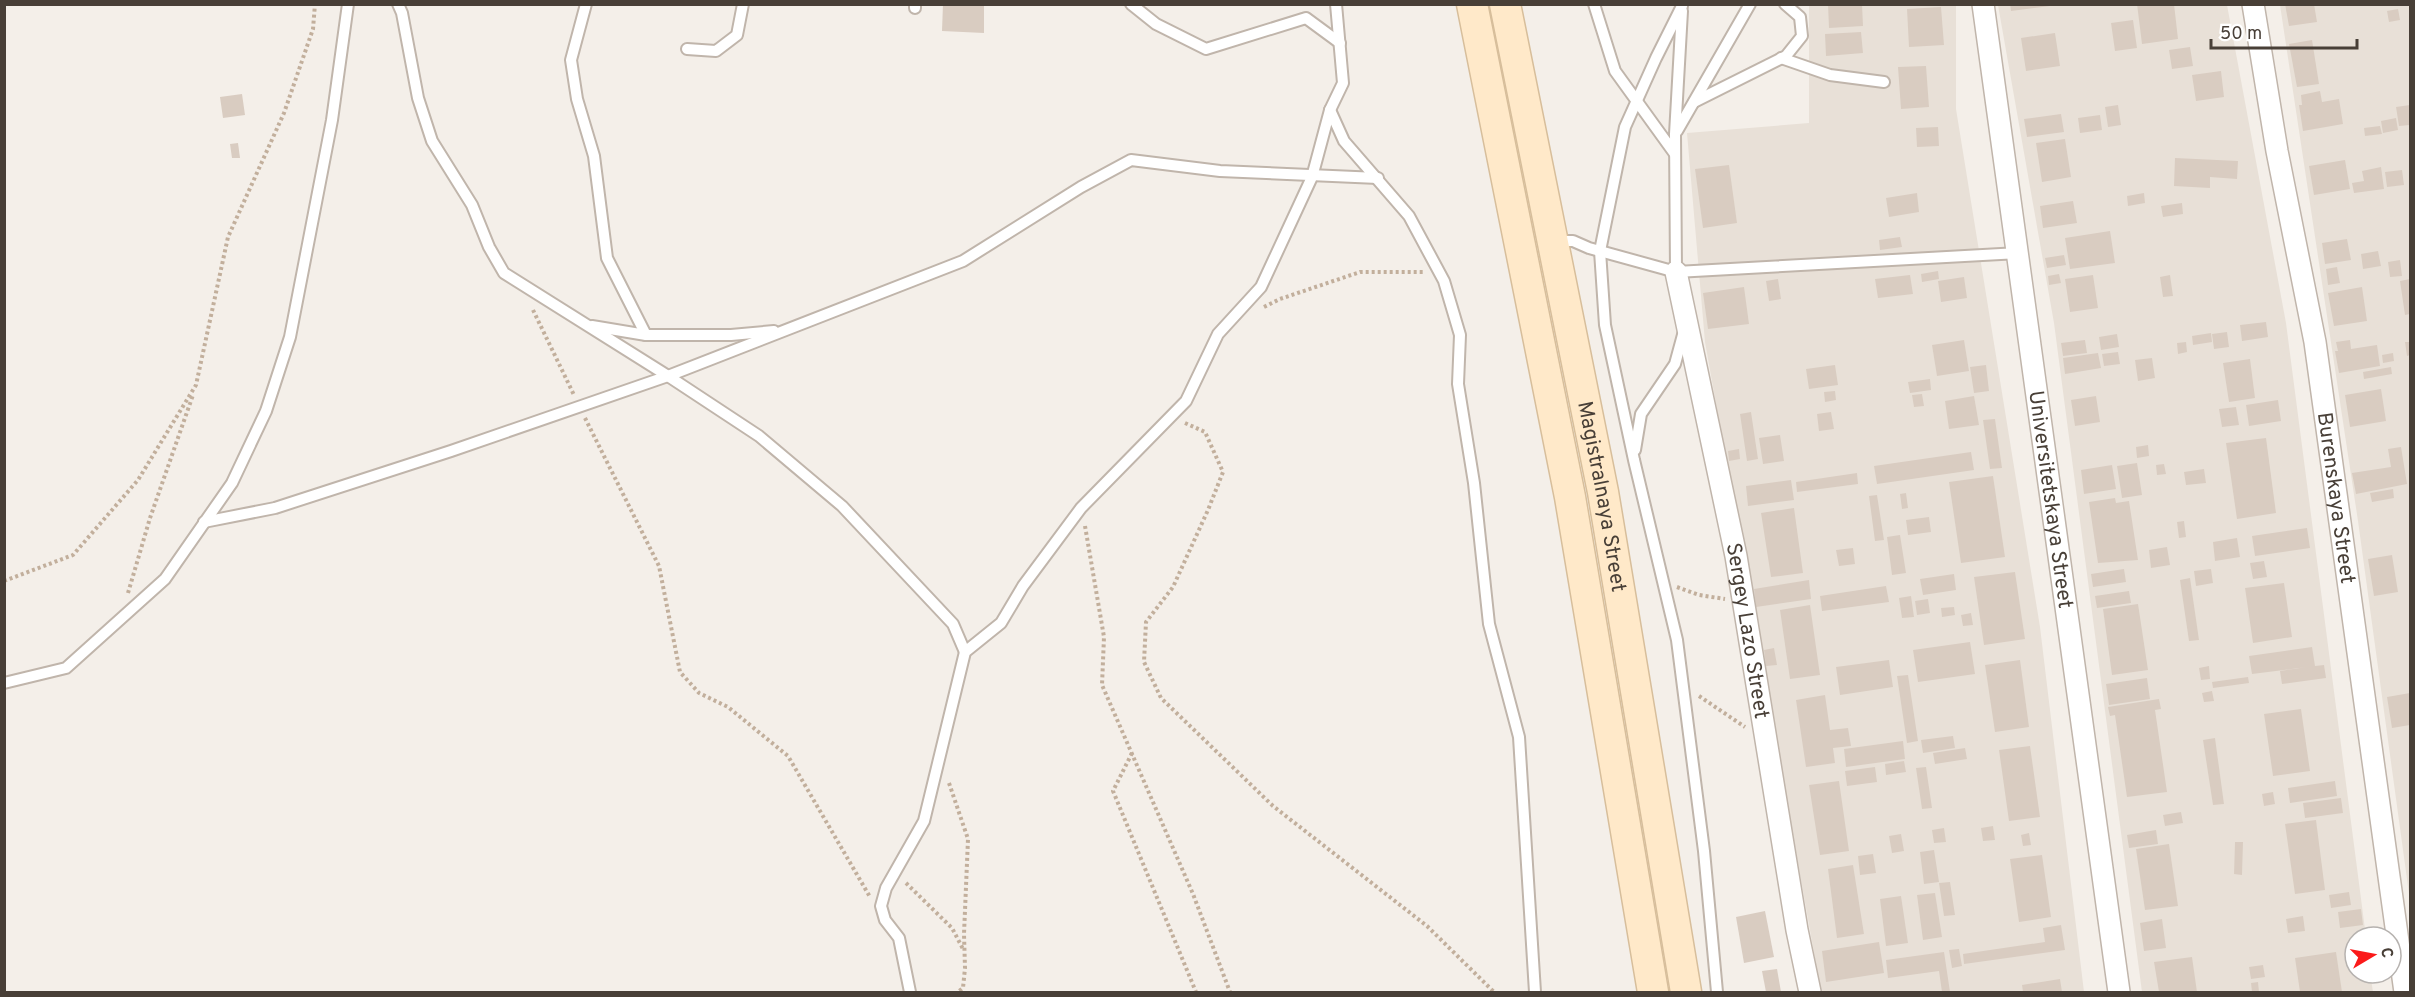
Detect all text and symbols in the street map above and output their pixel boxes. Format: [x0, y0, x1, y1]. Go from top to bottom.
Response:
scale bar [2211, 12, 2356, 50]
text: 50 m [2220, 23, 2262, 46]
street label: Universitetskaya Street [2021, 389, 2078, 610]
street label: Magistralnaya Street [1570, 399, 1631, 594]
street label: Burenskaya Street [2310, 411, 2360, 585]
street label: Sergey Lazo Street [1719, 541, 1774, 721]
north arrow [2343, 925, 2403, 985]
text: С [2375, 946, 2397, 960]

